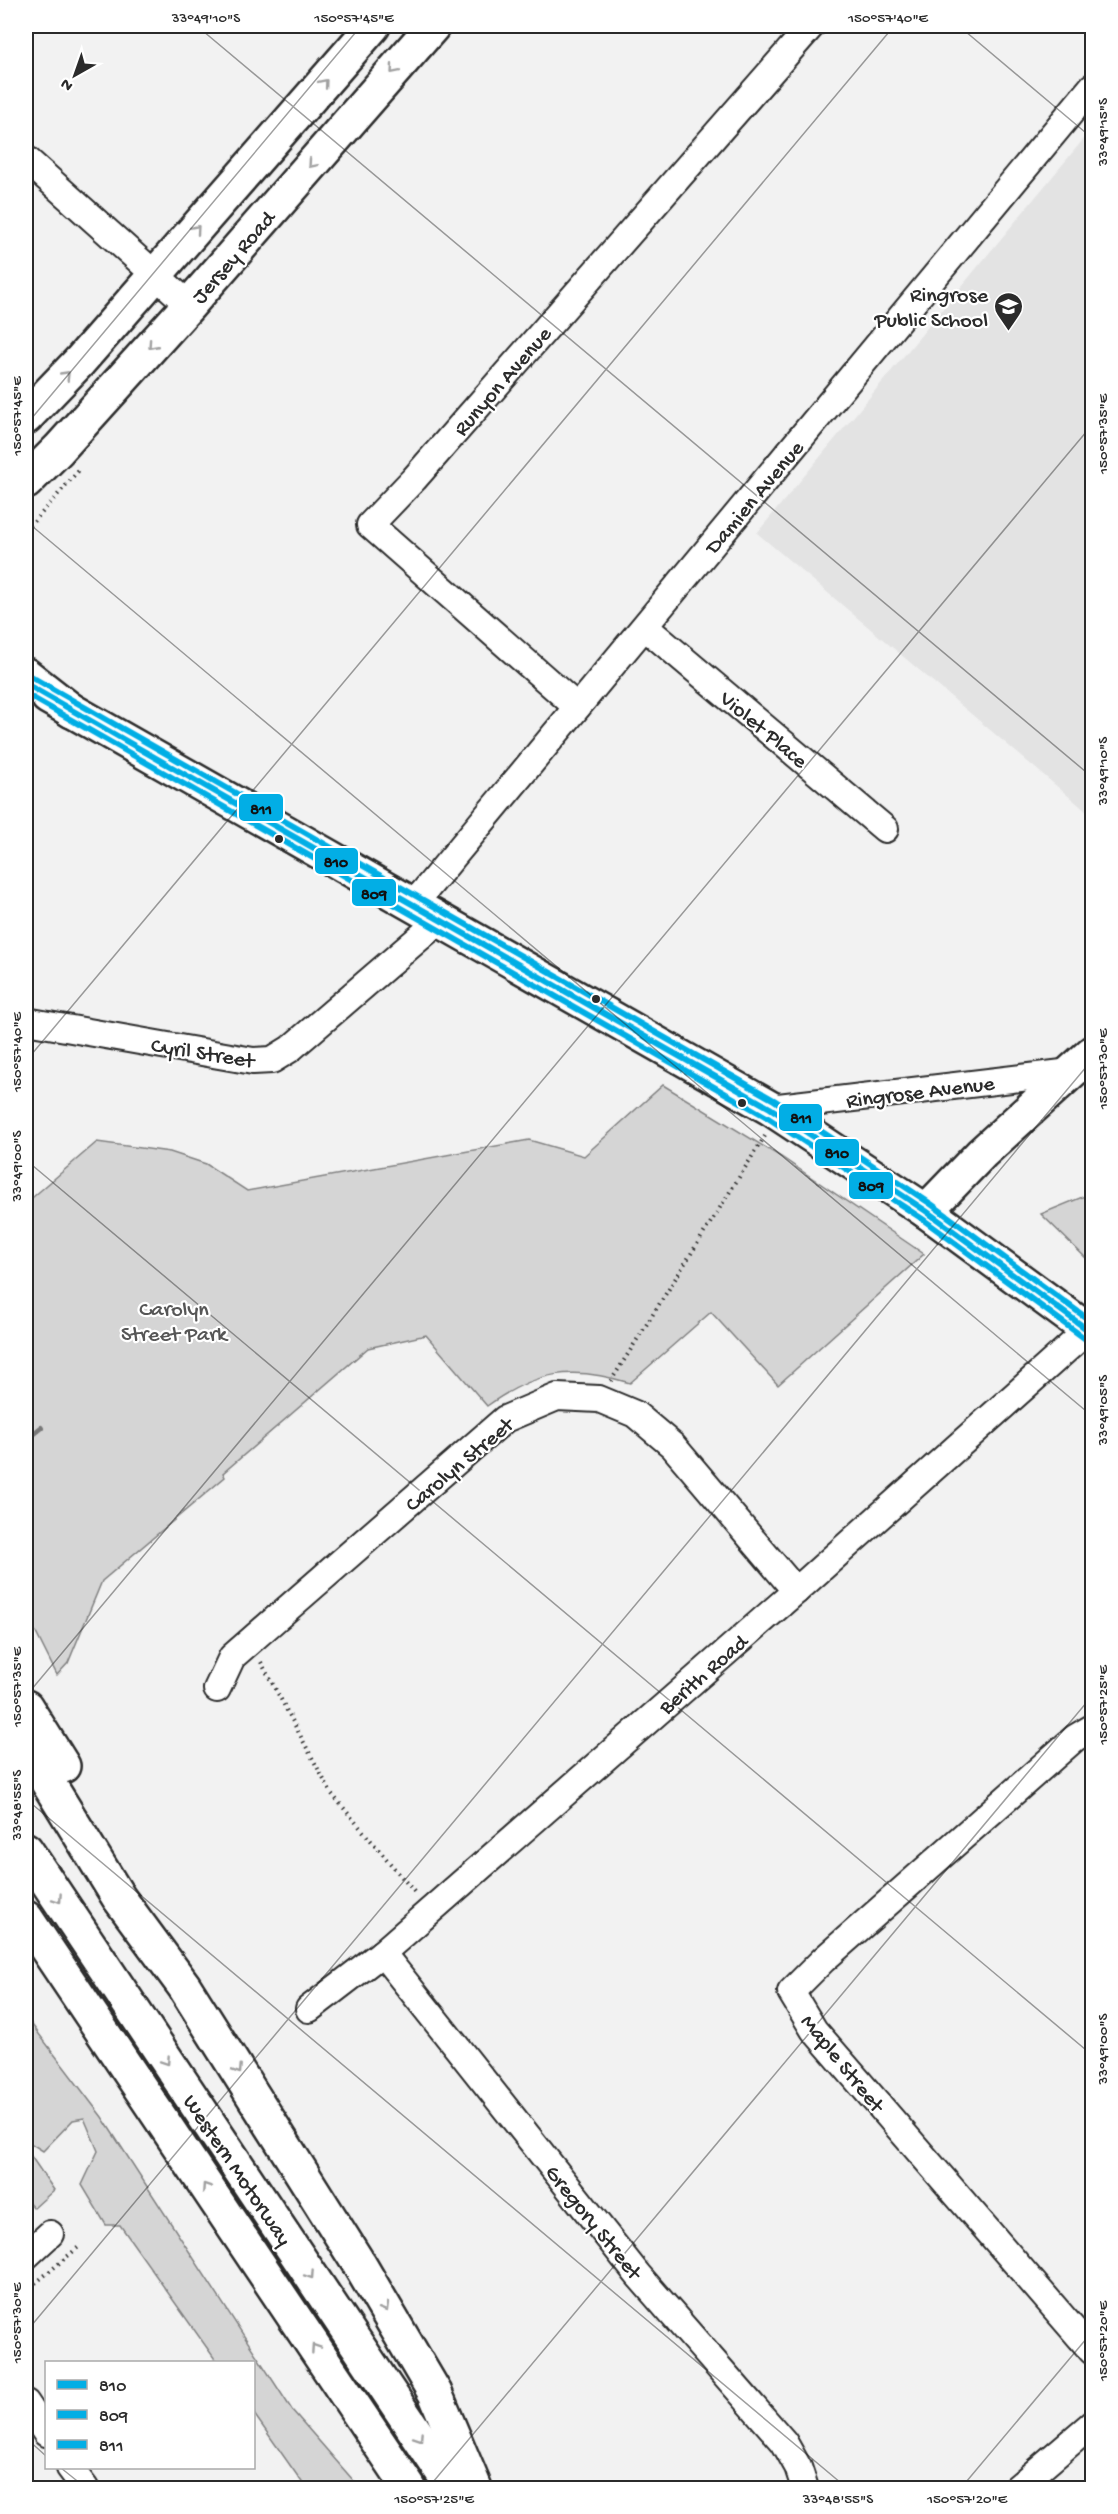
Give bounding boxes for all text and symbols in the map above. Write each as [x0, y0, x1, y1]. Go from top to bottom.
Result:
text: 33°49'10"S [171, 10, 240, 28]
text: 150°57'45"E [313, 10, 394, 28]
text: 150°57'40"E [847, 10, 929, 28]
north arrow [45, 45, 105, 105]
one-way arrow [390, 63, 401, 73]
text: N [57, 73, 78, 94]
one-way arrow [317, 79, 328, 90]
text: 33°49'15"S [1095, 98, 1113, 167]
one-way arrow [308, 157, 319, 168]
street label: Jersey Road [188, 205, 284, 310]
one-way arrow [189, 225, 200, 236]
place label: Ringrose Public School [873, 284, 989, 335]
school or university icon: Ringrose Public School [993, 290, 1025, 332]
street label: Runyon Avenue [449, 322, 559, 443]
one-way arrow [148, 339, 159, 349]
one-way arrow [59, 372, 70, 383]
text: 150°57'45"E [9, 376, 27, 457]
text: 150°57'35"E [1095, 393, 1113, 475]
street label: Damien Avenue [700, 436, 811, 562]
street label: Violet Place [712, 686, 812, 776]
text: 33°49'10"S [1095, 737, 1113, 806]
line badge: 811 [238, 793, 284, 822]
text: 811 [250, 802, 272, 821]
unlabelled marker [273, 833, 285, 845]
line badge: 810 [314, 847, 359, 875]
text: 810 [324, 855, 348, 874]
line badge: 809 [351, 878, 397, 907]
text: 809 [361, 887, 387, 906]
unlabelled marker [590, 993, 602, 1005]
text: 150°57'40"E [9, 1011, 27, 1093]
text: 150°57'30"E [1095, 1028, 1113, 1110]
street label: Cyril Street [149, 1034, 258, 1076]
street label: Ringrose Avenue [845, 1072, 997, 1116]
unlabelled marker [736, 1097, 748, 1109]
line badge: 811 [778, 1103, 823, 1132]
text: 811 [790, 1111, 812, 1130]
text: 33°49'00"S [9, 1130, 27, 1202]
line badge: 810 [814, 1138, 860, 1167]
text: 810 [825, 1146, 849, 1165]
line badge: 809 [848, 1171, 894, 1200]
text: 809 [858, 1179, 884, 1198]
park label: Carolyn Street Park [121, 1298, 229, 1349]
text: 33°49'05"S [1095, 1375, 1113, 1446]
street label: Carolyn Street [401, 1412, 522, 1519]
street label: Berith Road [654, 1629, 756, 1722]
text: 150°57'35"E [9, 1646, 27, 1728]
text: 150°57'25"E [1095, 1665, 1113, 1746]
text: 33°48'55"S [9, 1770, 27, 1841]
one-way arrow [51, 1892, 62, 1903]
street label: Maple Street [794, 2010, 890, 2120]
text: 33°49'00"S [1095, 2013, 1113, 2085]
one-way arrow [159, 2054, 170, 2065]
one-way arrow [231, 2064, 242, 2075]
street label: Western Motorway [175, 2091, 296, 2252]
street label: Gregory Street [538, 2161, 647, 2287]
one-way arrow [202, 2182, 213, 2193]
one-way arrow [303, 2268, 314, 2279]
text: 150°57'30"E [9, 2282, 27, 2364]
text: 150°57'20"E [1095, 2300, 1113, 2382]
one-way arrow [377, 2302, 389, 2312]
one-way arrow [311, 2344, 322, 2355]
legend [45, 2361, 255, 2469]
text: 810 [99, 2377, 126, 2398]
text: 809 [99, 2407, 128, 2428]
one-way arrow [411, 2431, 423, 2441]
text: 811 [99, 2437, 123, 2458]
text: 150°57'25"E [393, 2491, 474, 2509]
text: 33°48'55"S [802, 2491, 873, 2509]
text: 150°57'20"E [926, 2491, 1008, 2509]

